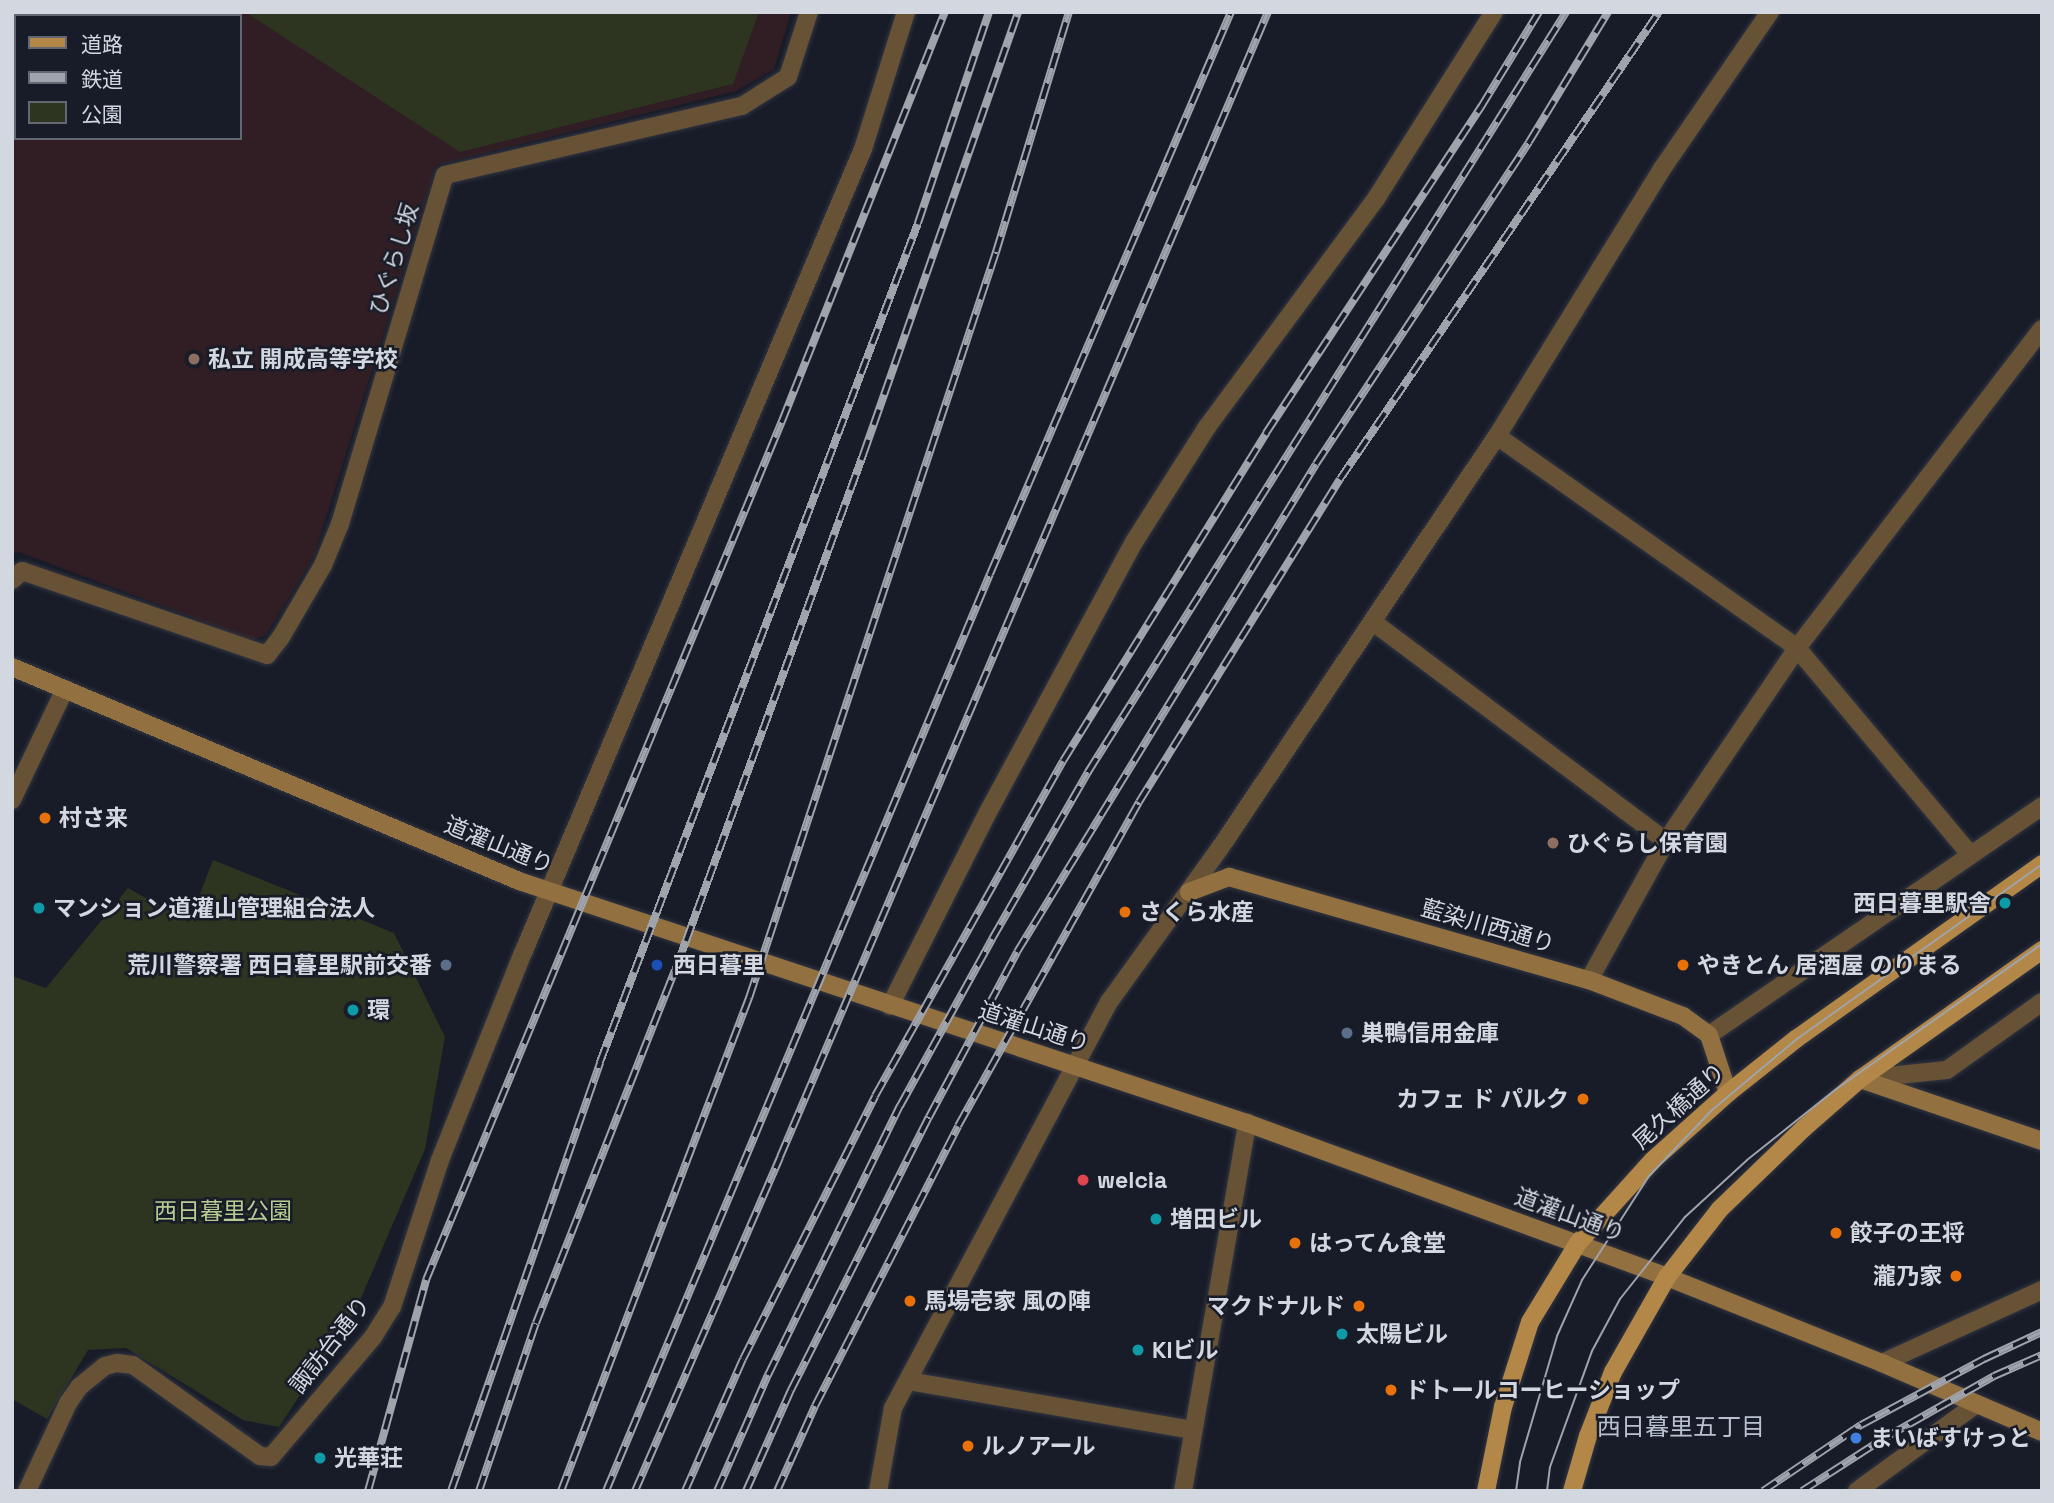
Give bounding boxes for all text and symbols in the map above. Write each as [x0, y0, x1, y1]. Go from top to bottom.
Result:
legend [14, 14, 242, 140]
text: 道路 [81, 31, 123, 58]
text: 鉄道 [81, 66, 123, 93]
text: 公園 [81, 101, 123, 128]
street label: ひぐらし坂 [364, 200, 424, 318]
place label: 私立 開成高等学校 [208, 345, 398, 373]
marker: 私立 開成高等学校 [186, 351, 202, 367]
place label: 村さ来 [59, 804, 128, 832]
marker: 村さ来 [37, 810, 53, 826]
street label: 道灌山通り [441, 811, 557, 879]
place label: ひぐらし保育園 [1567, 829, 1728, 857]
marker: ひぐらし保育園 [1545, 835, 1561, 851]
place label: 西日暮里駅舎 [1853, 889, 1991, 917]
place label: マンション道灌山管理組合法人 [53, 894, 375, 922]
street label: 藍染川西通り [1418, 894, 1558, 958]
marker: 西日暮里駅舎 [1997, 895, 2013, 911]
place label: さくら水産 [1139, 898, 1254, 926]
marker: マンション道灌山管理組合法人 [31, 900, 47, 916]
marker: さくら水産 [1117, 904, 1133, 920]
place label: 荒川警察署 西日暮里駅前交番 [127, 951, 432, 979]
place label: 西日暮里 [673, 951, 765, 979]
place label: やきとん 居酒屋 のりまる [1697, 951, 1962, 979]
marker: 西日暮里 [647, 955, 667, 975]
marker: 荒川警察署 西日暮里駅前交番 [438, 957, 454, 973]
marker: やきとん 居酒屋 のりまる [1675, 957, 1691, 973]
place label: 環 [367, 996, 390, 1024]
street label: 道灌山通り [975, 996, 1093, 1058]
marker: 環 [345, 1002, 361, 1018]
place label: 巣鴨信用金庫 [1361, 1019, 1499, 1047]
marker: 巣鴨信用金庫 [1339, 1025, 1355, 1041]
street label: 尾久橋通り [1627, 1057, 1731, 1155]
place label: カフェ ド パルク [1396, 1085, 1569, 1113]
marker: カフェ ド パルク [1575, 1091, 1591, 1107]
place label: welcia [1097, 1166, 1167, 1194]
marker: welcia [1075, 1172, 1091, 1188]
street label: 道灌山通り [1511, 1182, 1629, 1248]
park label: 西日暮里公園 [154, 1197, 292, 1225]
place label: 増田ビル [1170, 1205, 1262, 1233]
marker: 増田ビル [1148, 1211, 1164, 1227]
place label: 餃子の王将 [1850, 1219, 1965, 1247]
marker: 餃子の王将 [1828, 1225, 1844, 1241]
place label: はってん食堂 [1309, 1229, 1447, 1257]
marker: はってん食堂 [1287, 1235, 1303, 1251]
place label: 瀧乃家 [1873, 1262, 1942, 1290]
marker: 瀧乃家 [1948, 1268, 1964, 1284]
place label: 馬場壱家 風の陣 [924, 1287, 1091, 1315]
street label: 諏訪台通り [284, 1291, 376, 1399]
place label: マクドナルド [1207, 1292, 1345, 1320]
marker: 馬場壱家 風の陣 [902, 1293, 918, 1309]
marker: マクドナルド [1351, 1298, 1367, 1314]
place label: 太陽ビル [1356, 1320, 1448, 1348]
marker: 太陽ビル [1334, 1326, 1350, 1342]
place label: KIビル [1152, 1336, 1218, 1364]
marker: KIビル [1130, 1342, 1146, 1358]
place label: ドトールコーヒーショップ [1405, 1376, 1681, 1404]
marker: ドトールコーヒーショップ [1383, 1382, 1399, 1398]
district label: 西日暮里五丁目 [1597, 1413, 1765, 1441]
place label: まいばすけっと [1870, 1424, 2031, 1452]
marker: まいばすけっと [1848, 1430, 1864, 1446]
place label: ルノアール [982, 1432, 1096, 1460]
marker: ルノアール [960, 1438, 976, 1454]
place label: 光華荘 [334, 1444, 403, 1472]
marker: 光華荘 [312, 1450, 328, 1466]

